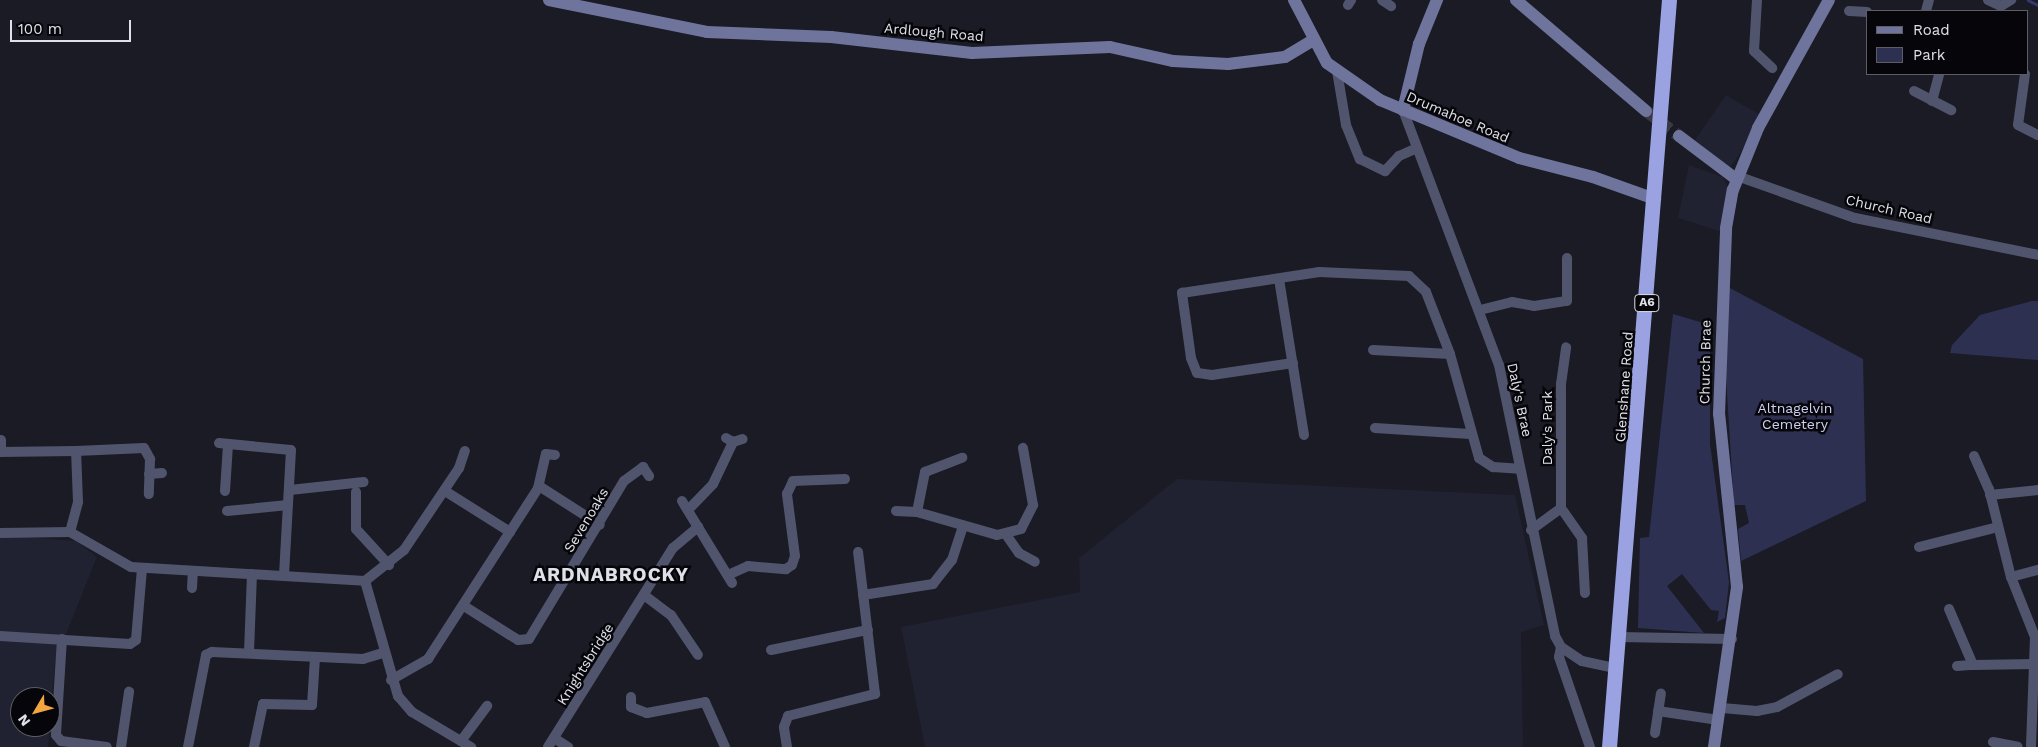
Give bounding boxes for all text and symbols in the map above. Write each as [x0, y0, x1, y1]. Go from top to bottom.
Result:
scale bar [12, 10, 134, 42]
legend [1866, 10, 2028, 75]
street label: Ardlough Road [884, 19, 984, 45]
text: 100 m [18, 20, 62, 38]
text: Road [1913, 21, 1950, 39]
text: Park [1913, 46, 1945, 64]
street label: Drumahoe Road [1404, 88, 1512, 146]
street label: Church Road [1844, 191, 1934, 227]
road number: A6 [1633, 294, 1661, 312]
street label: Church Brae [1696, 320, 1714, 404]
street label: Glenshane Road [1612, 331, 1636, 443]
street label: Daly's Brae [1504, 362, 1536, 438]
street label: Daly's Park [1539, 391, 1555, 465]
park label: Altnagelvin Cemetery [1758, 400, 1832, 432]
street label: Sevenoaks [560, 485, 612, 555]
district label: ARDNABROCKY [532, 564, 690, 586]
street label: Knightsbridge [553, 620, 617, 708]
north arrow [10, 687, 60, 737]
text: N [14, 711, 33, 729]

